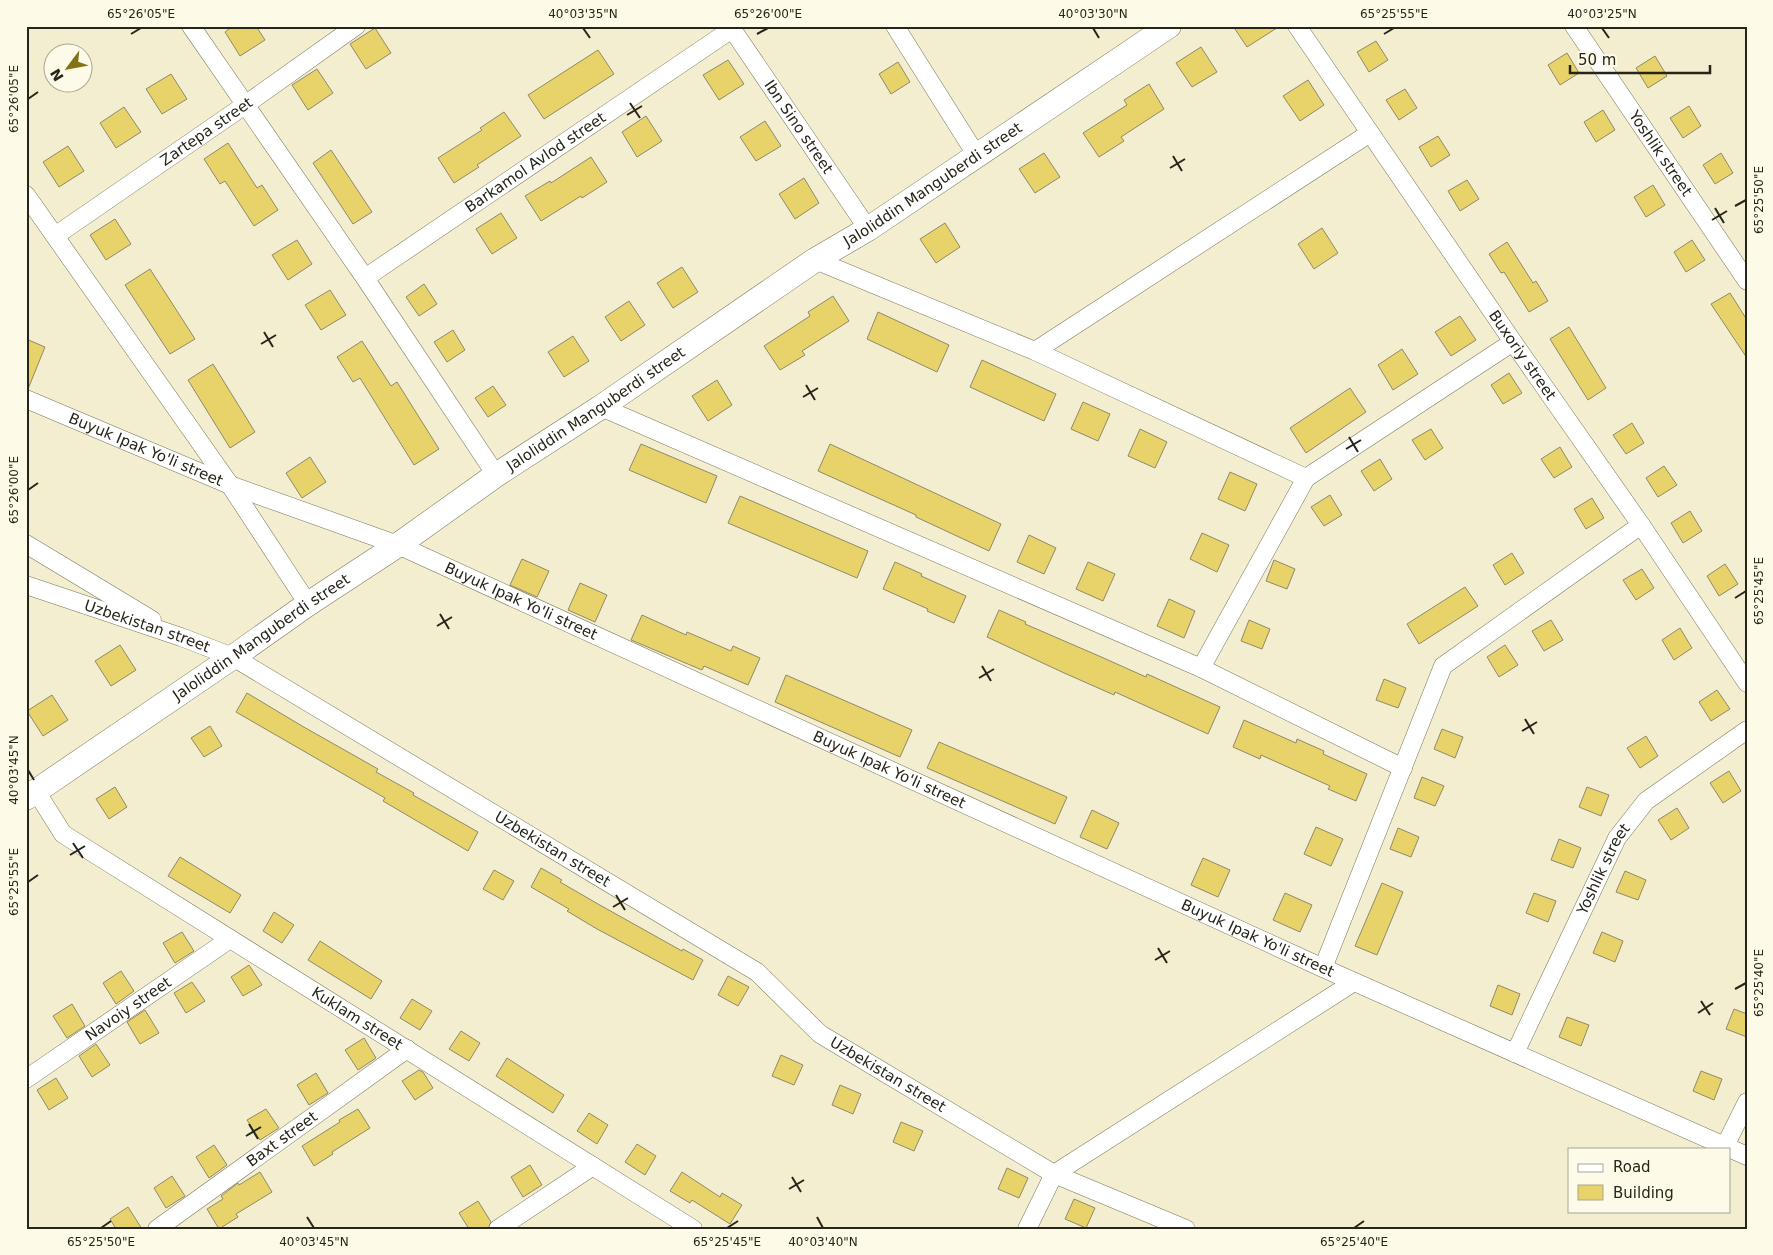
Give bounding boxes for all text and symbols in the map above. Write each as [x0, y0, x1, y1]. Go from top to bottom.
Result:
text: 65°26'05"E [107, 7, 175, 21]
text: 40°03'35"N [548, 7, 618, 21]
text: 65°26'00"E [734, 7, 802, 21]
text: 40°03'30"N [1058, 7, 1128, 21]
text: 65°25'55"E [1360, 7, 1428, 21]
text: 40°03'25"N [1567, 7, 1637, 21]
north arrow [42, 42, 92, 92]
scale bar [1570, 42, 1710, 74]
text: 50 m [1578, 51, 1616, 69]
text: 65°26'05"E [7, 65, 21, 133]
text: N [47, 66, 67, 84]
street label: Ibn Sino street [760, 77, 837, 177]
street label: Zartepa street [157, 93, 256, 170]
street label: Yoshlik street [1625, 106, 1696, 200]
street label: Barkamol Avlod street [462, 108, 609, 216]
street label: Jaloliddin Manguberdi street [839, 119, 1026, 251]
text: 65°25'50"E [1752, 166, 1766, 234]
street label: Buxoriy street [1485, 307, 1560, 404]
street label: Jaloliddin Manguberdi street [502, 343, 689, 475]
street label: Buyuk Ipak Yo'li street [66, 409, 226, 490]
text: 65°26'00"E [7, 456, 21, 524]
text: 65°25'45"E [1752, 557, 1766, 625]
street label: Buyuk Ipak Yo'li street [442, 559, 600, 644]
street label: Jaloliddin Manguberdi street [169, 570, 353, 705]
street label: Uzbekistan street [82, 596, 213, 656]
street label: Buyuk Ipak Yo'li street [810, 727, 969, 812]
text: 40°03'45"N [7, 735, 21, 805]
street label: Uzbekistan street [491, 807, 614, 891]
street label: Yoshlik street [1573, 820, 1634, 918]
text: 65°25'55"E [7, 848, 21, 916]
street label: Buyuk Ipak Yo'li street [1178, 895, 1337, 981]
text: 65°25'40"E [1752, 949, 1766, 1017]
street label: Navoiy street [82, 973, 175, 1045]
street label: Kuklam street [308, 983, 406, 1054]
street label: Uzbekistan street [827, 1033, 949, 1116]
street label: Baxt street [243, 1107, 321, 1171]
legend [1568, 1148, 1730, 1212]
text: Road [1613, 1158, 1651, 1176]
text: Building [1613, 1184, 1674, 1202]
text: 65°25'50"E [67, 1235, 135, 1249]
text: 40°03'45"N [279, 1235, 349, 1249]
text: 65°25'45"E [693, 1235, 761, 1249]
text: 40°03'40"N [788, 1235, 858, 1249]
text: 65°25'40"E [1320, 1235, 1388, 1249]

